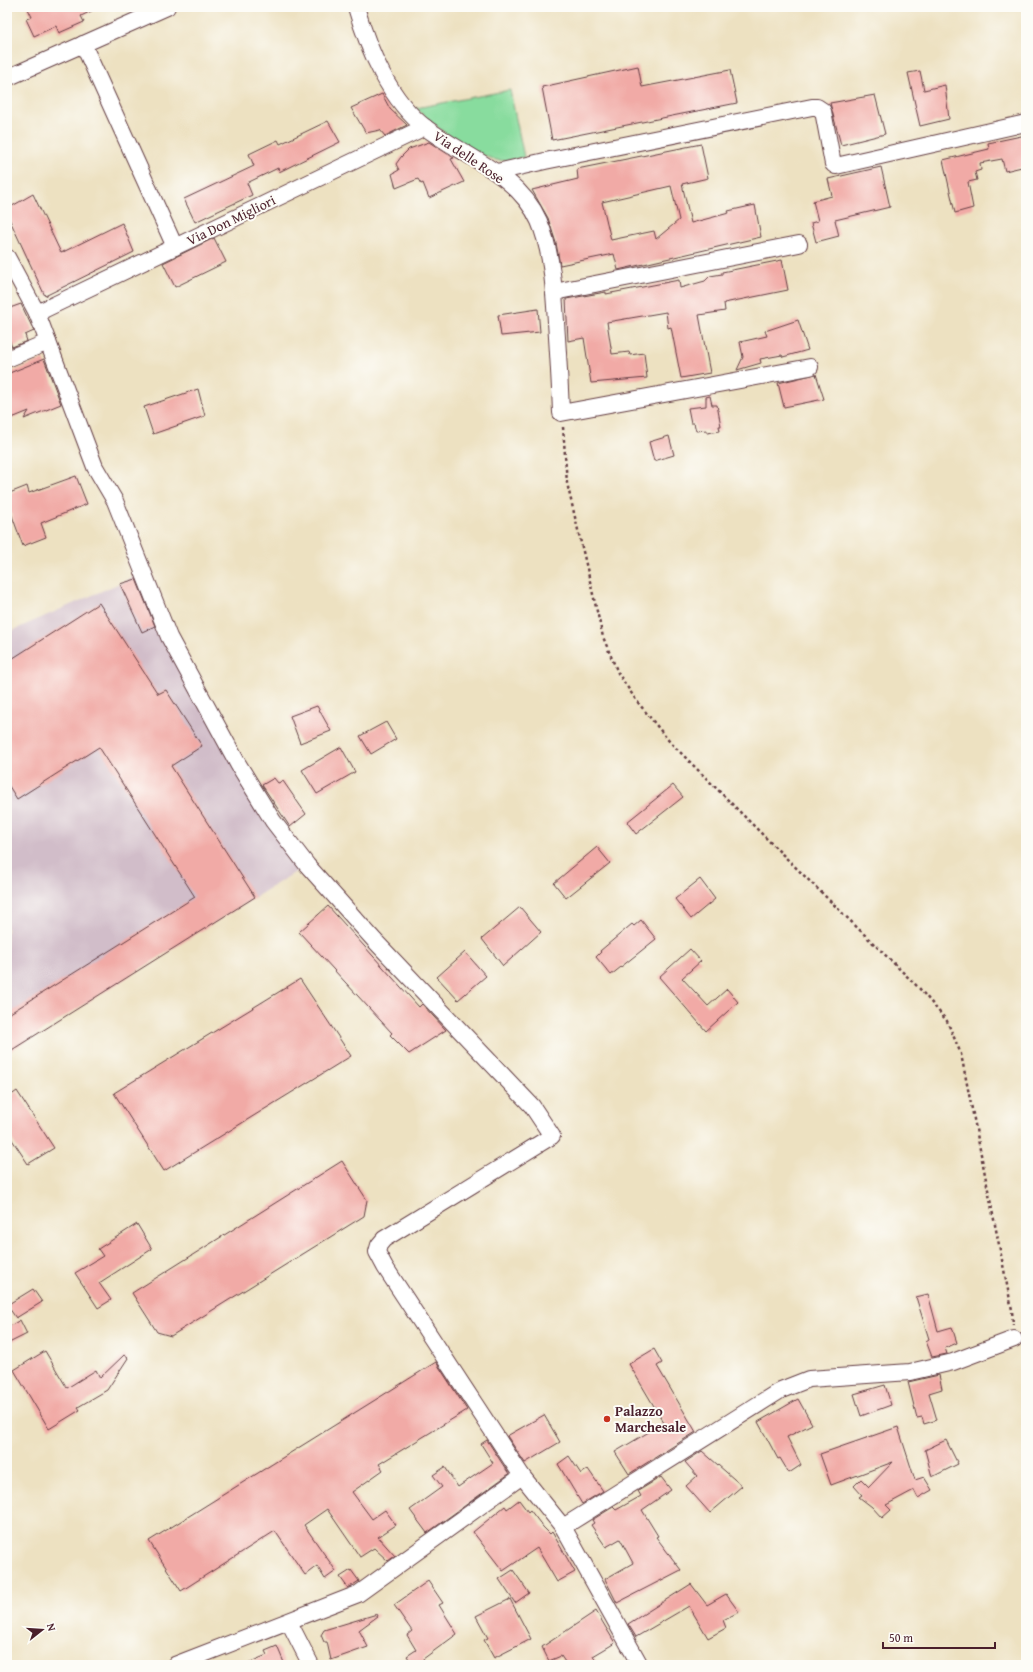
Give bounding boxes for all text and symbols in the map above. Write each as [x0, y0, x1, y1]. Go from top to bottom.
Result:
street label: Via delle Rose [430, 126, 509, 188]
street label: Via Don Migliori [183, 190, 279, 250]
place label: Palazzo Marchesale [615, 1401, 686, 1437]
marker: Palazzo Marchesale [602, 1414, 612, 1424]
north arrow [22, 1610, 62, 1650]
text: N [43, 1621, 60, 1634]
scale bar [883, 1624, 995, 1650]
text: 50 m [889, 1629, 913, 1646]

